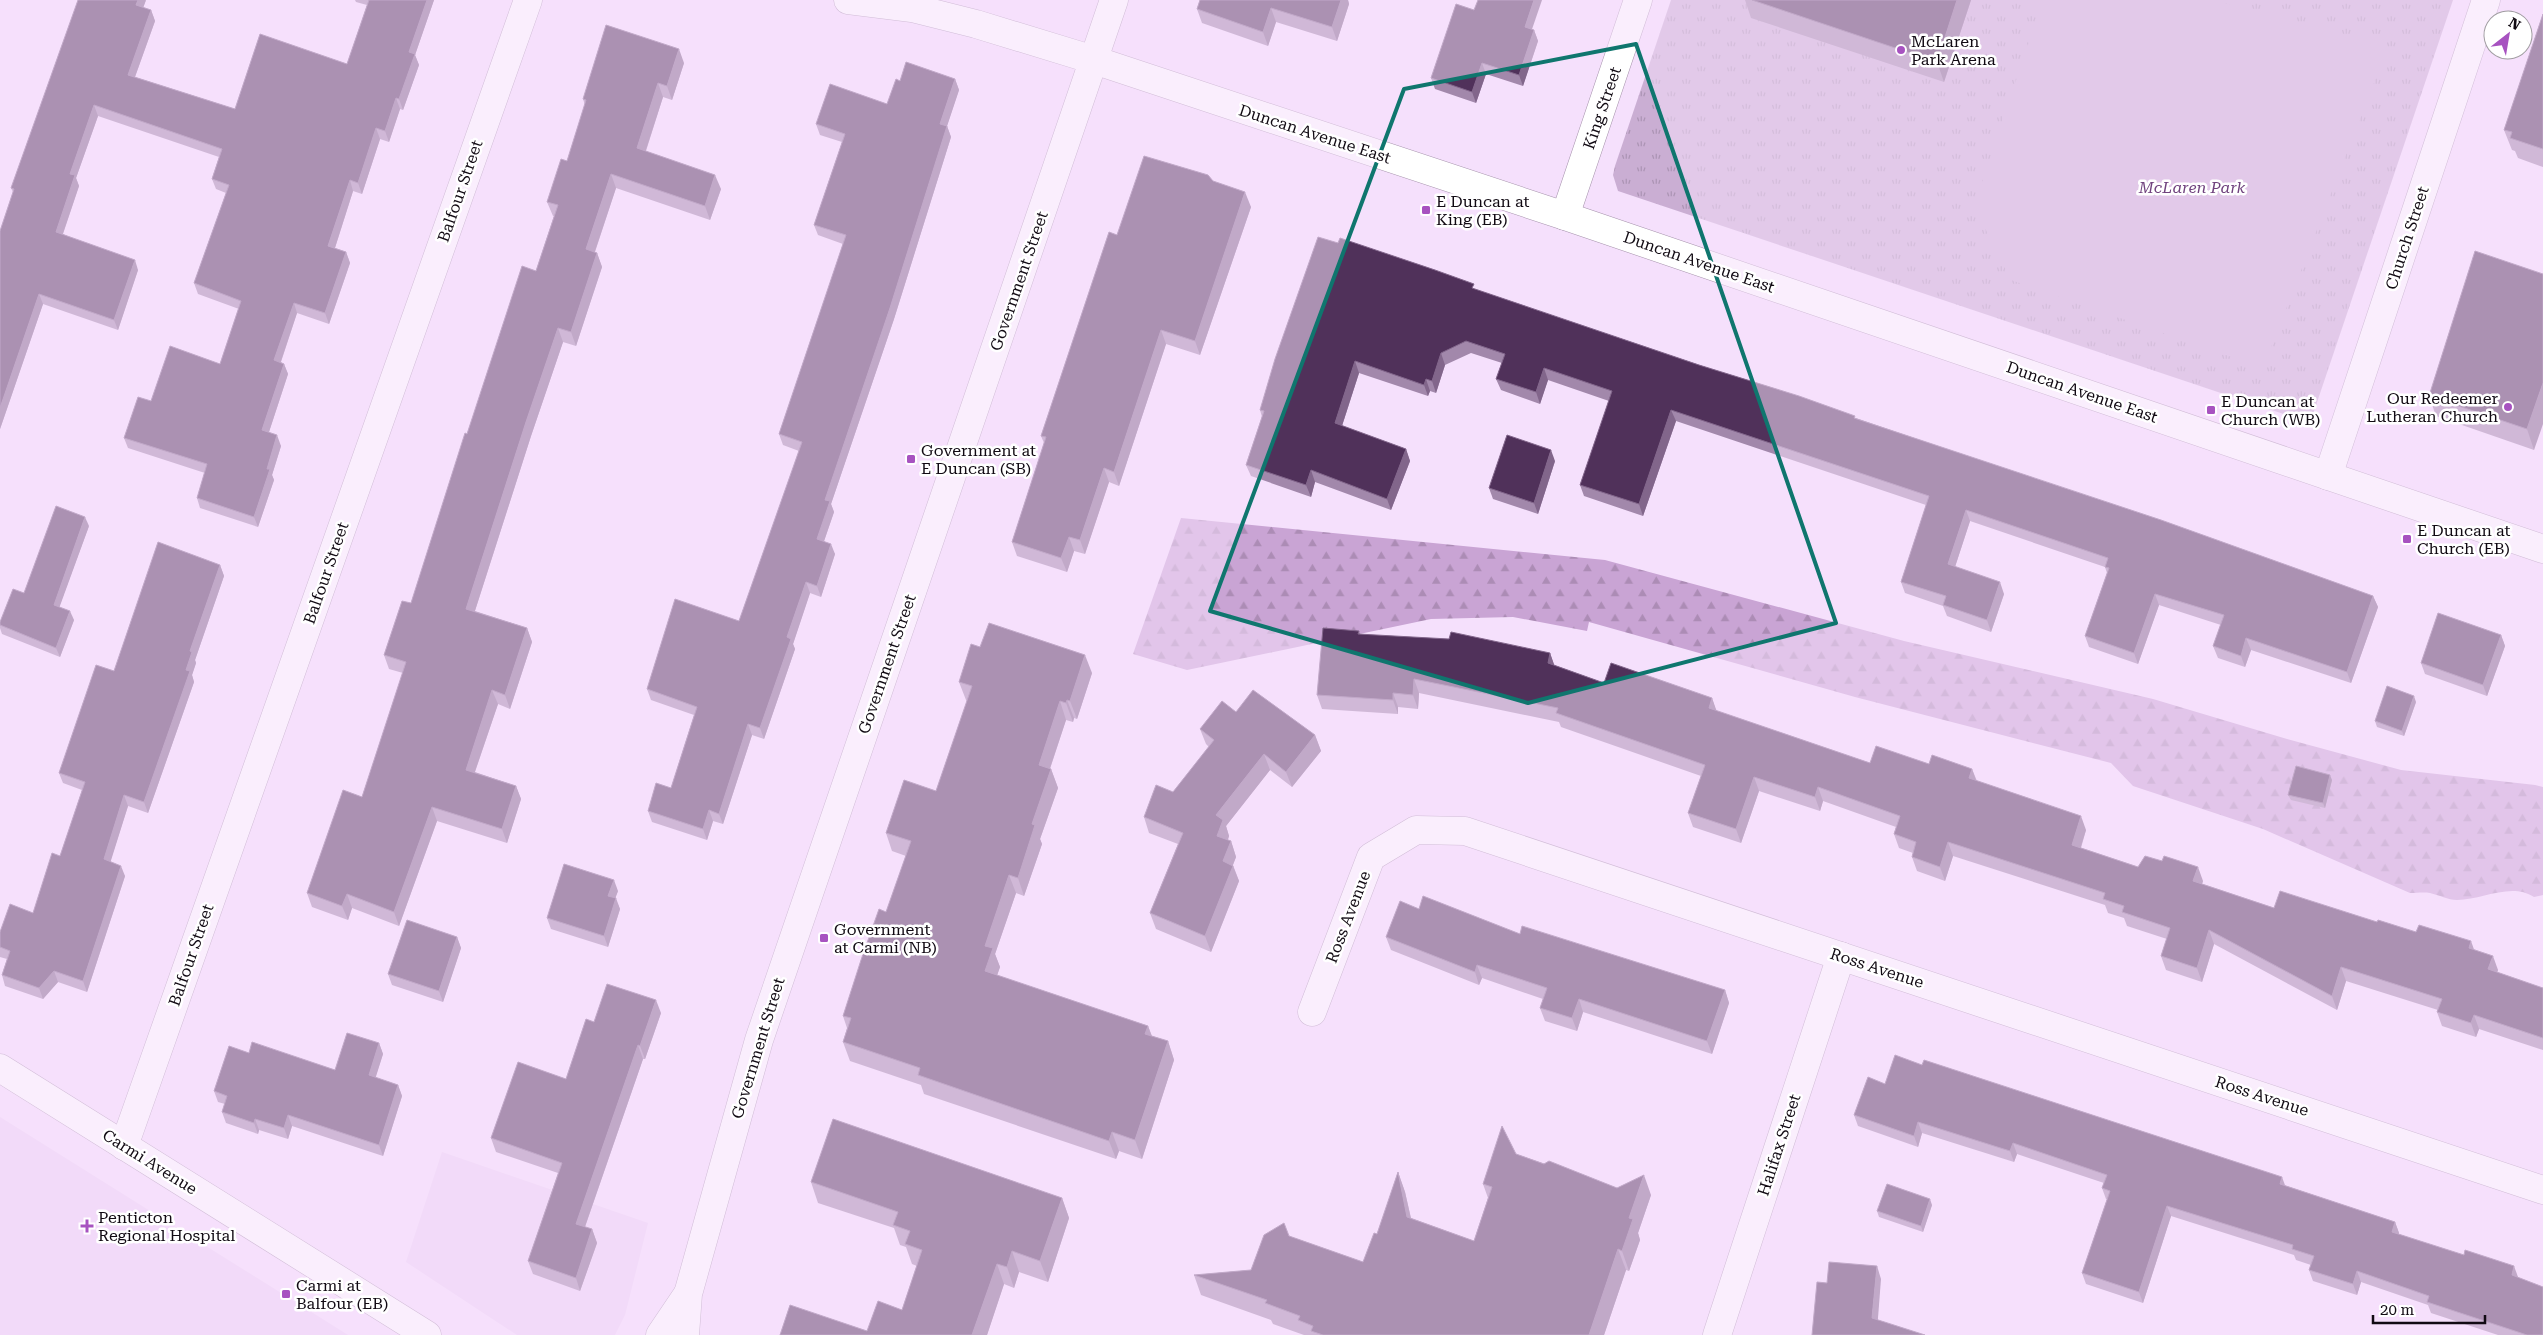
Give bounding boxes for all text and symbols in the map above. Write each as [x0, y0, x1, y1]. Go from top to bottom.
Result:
north arrow [2483, 10, 2533, 60]
text: N [2506, 14, 2524, 34]
place label: McLaren Park Arena [1911, 32, 1996, 69]
marker: McLaren Park Arena [1895, 44, 1907, 56]
street label: King Street [1579, 64, 1625, 152]
street label: Duncan Avenue East [1237, 100, 1393, 168]
street label: Balfour Street [434, 137, 486, 245]
park label: McLaren Park [2138, 178, 2246, 197]
street label: Church Street [2381, 184, 2433, 292]
place label: E Duncan at King (EB) [1436, 192, 1529, 229]
marker: E Duncan at King (EB) [1420, 204, 1432, 216]
street label: Government Street [986, 209, 1052, 353]
street label: Duncan Avenue East [1621, 227, 1777, 297]
street label: Duncan Avenue East [2004, 357, 2160, 427]
place label: Our Redeemer Lutheran Church [2366, 389, 2498, 426]
place label: E Duncan at Church (WB) [2221, 392, 2320, 429]
marker: Our Redeemer Lutheran Church [2502, 401, 2514, 413]
marker: E Duncan at Church (WB) [2205, 404, 2217, 416]
place label: Government at E Duncan (SB) [921, 441, 1036, 478]
marker: Government at E Duncan (SB) [905, 453, 917, 465]
street label: Balfour Street [300, 519, 352, 627]
place label: E Duncan at Church (EB) [2417, 521, 2510, 558]
marker: E Duncan at Church (EB) [2401, 533, 2413, 545]
street label: Government Street [854, 592, 920, 736]
street label: Ross Avenue [1322, 868, 1374, 966]
street label: Balfour Street [165, 901, 217, 1009]
place label: Government at Carmi (NB) [834, 920, 937, 957]
marker: Government at Carmi (NB) [818, 932, 830, 944]
street label: Ross Avenue [1828, 944, 1926, 992]
street label: Government Street [727, 975, 789, 1121]
street label: Ross Avenue [2213, 1072, 2311, 1120]
street label: Halifax Street [1754, 1092, 1804, 1198]
street label: Carmi Avenue [99, 1125, 201, 1199]
place label: Penticton Regional Hospital [98, 1208, 235, 1245]
marker: Penticton Regional Hospital [80, 1219, 94, 1233]
place label: Carmi at Balfour (EB) [296, 1276, 388, 1313]
marker: Carmi at Balfour (EB) [280, 1288, 292, 1300]
scale bar [2373, 1292, 2486, 1324]
text: 20 m [2380, 1301, 2415, 1319]

